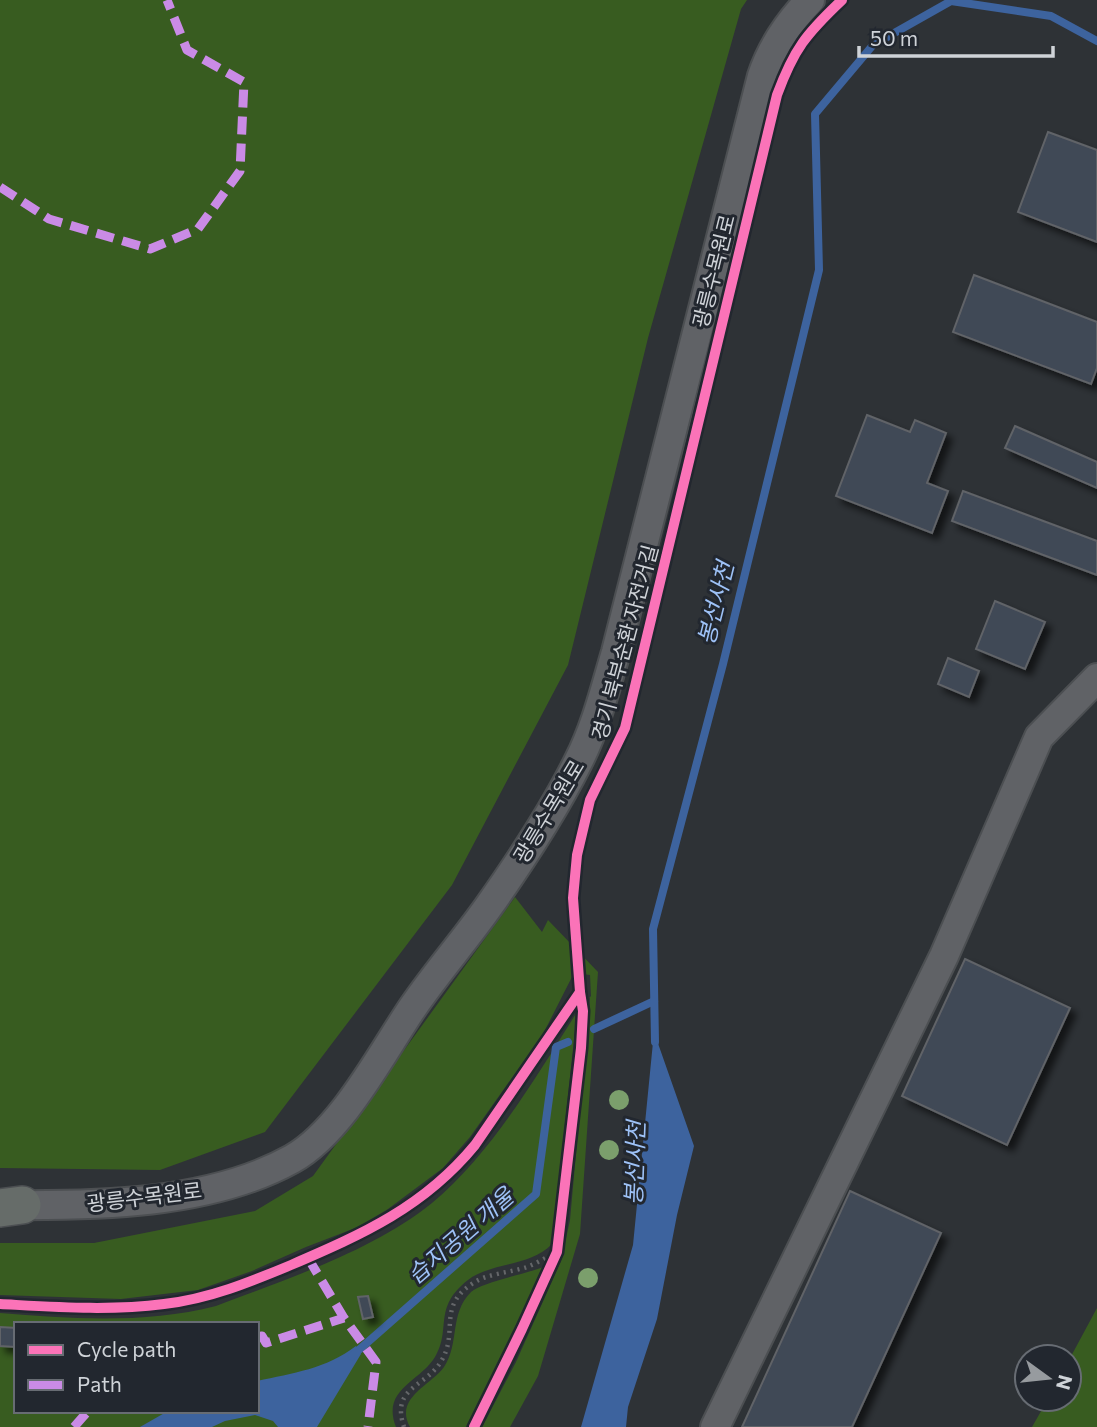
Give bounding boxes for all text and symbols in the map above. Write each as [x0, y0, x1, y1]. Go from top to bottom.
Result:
scale bar [859, 14, 1053, 58]
text: 50 m [870, 25, 918, 50]
street label: 광릉수목원로 [687, 212, 739, 330]
street label: 경기 북부순환 자전거길 [586, 542, 662, 742]
water label: 봉선사천 [691, 556, 740, 647]
street label: 광릉수목원로 [507, 755, 589, 867]
water label: 봉선사천 [619, 1117, 650, 1206]
street label: 광릉수목원로 [85, 1177, 203, 1215]
water label: 습지공원 개울 [401, 1180, 520, 1289]
legend [14, 1322, 259, 1413]
text: Cycle path [77, 1336, 176, 1361]
north arrow [1013, 1343, 1083, 1413]
text: Path [77, 1371, 122, 1396]
text: N [1052, 1373, 1078, 1392]

